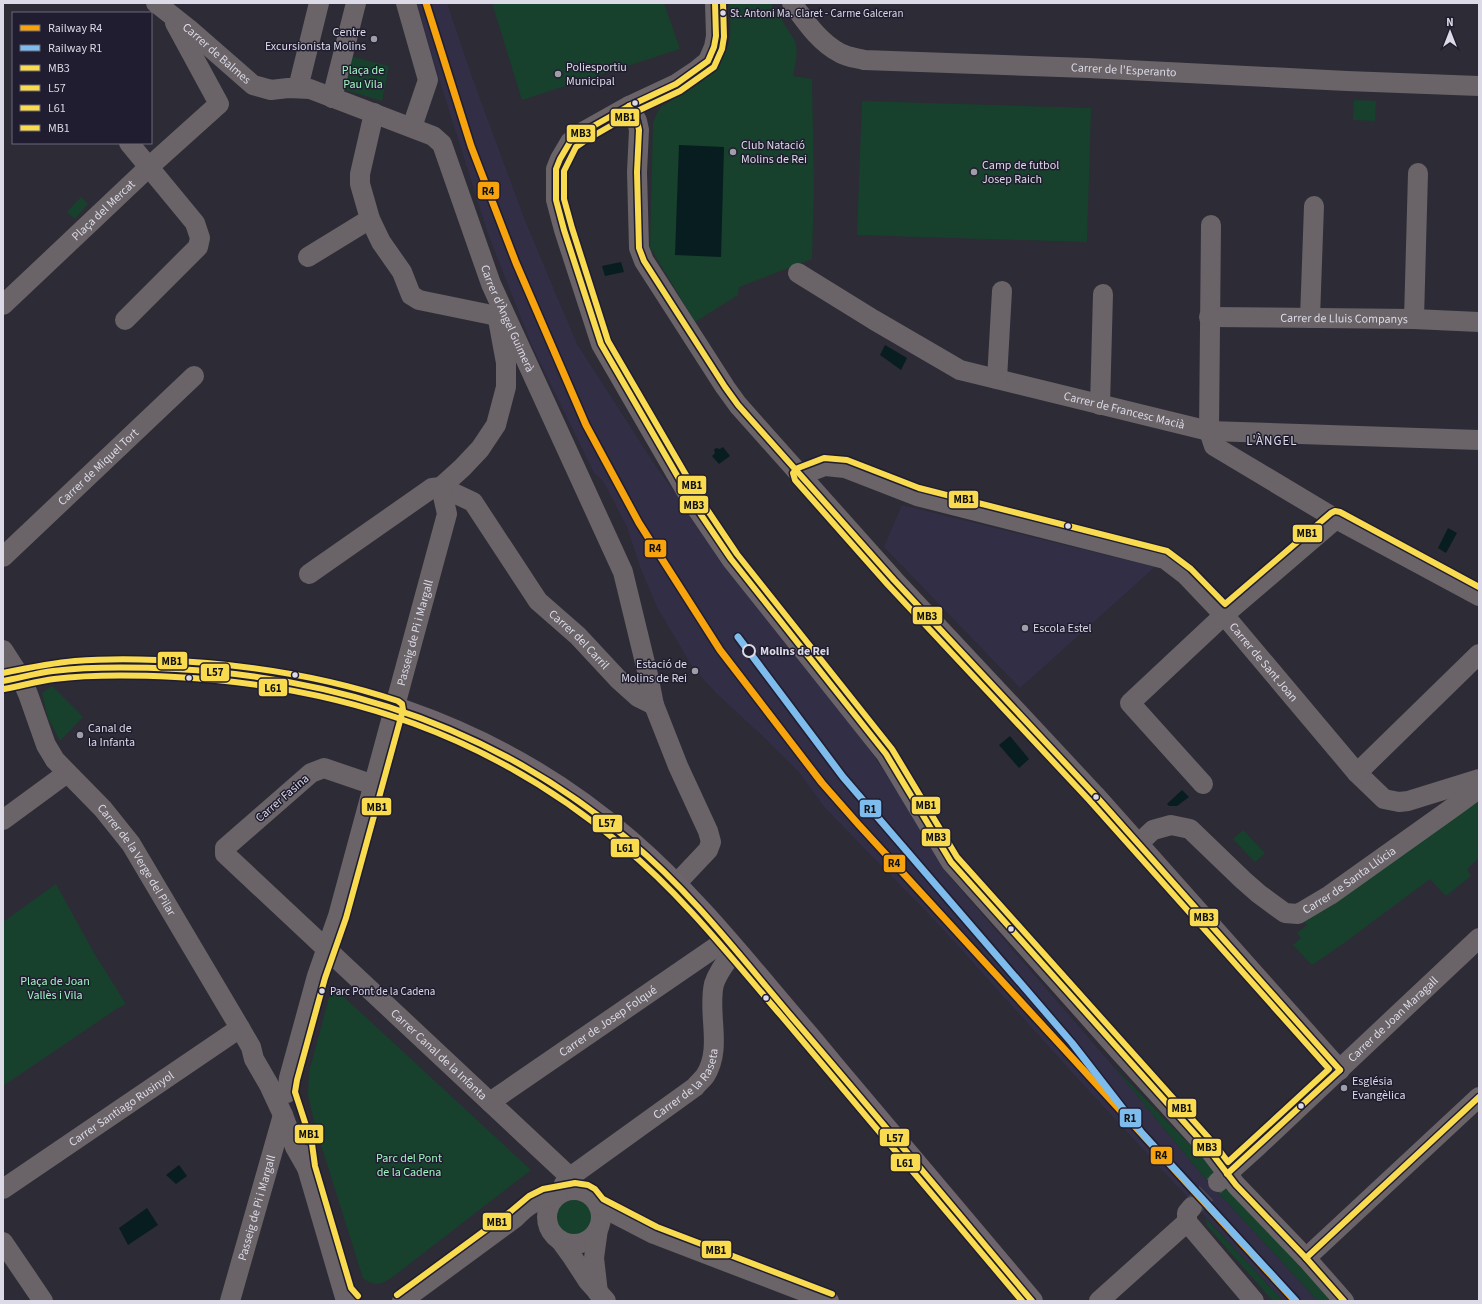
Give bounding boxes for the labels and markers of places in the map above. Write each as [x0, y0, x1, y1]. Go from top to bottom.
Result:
place label: St. Antoni Ma. Claret - Carme Galceran [730, 6, 903, 21]
marker: St. Antoni Ma. Claret - Carme Galceran [718, 8, 728, 18]
place label: Centre Excursionista Molins [265, 24, 366, 55]
marker: Centre Excursionista Molins [369, 34, 379, 44]
place label: Poliesportiu Municipal [566, 59, 627, 90]
marker: Poliesportiu Municipal [553, 69, 563, 79]
unlabelled marker [630, 98, 640, 108]
place label: Club Natació Molins de Rei [741, 137, 807, 168]
marker: Club Natació Molins de Rei [728, 147, 738, 157]
place label: Camp de futbol Josep Raich [982, 157, 1059, 188]
marker: Camp de futbol Josep Raich [969, 167, 979, 177]
unlabelled marker [1063, 521, 1073, 531]
place label: Escola Estel [1033, 620, 1092, 637]
marker: Escola Estel [1020, 623, 1030, 633]
place label: Molins de Rei [760, 643, 829, 660]
marker: Molins de Rei [742, 644, 756, 658]
place label: Estació de Molins de Rei [621, 656, 687, 687]
marker: Estació de Molins de Rei [690, 666, 700, 676]
unlabelled marker [290, 670, 300, 680]
unlabelled marker [184, 673, 194, 683]
place label: Canal de la Infanta [88, 720, 135, 751]
marker: Canal de la Infanta [75, 730, 85, 740]
unlabelled marker [1091, 792, 1101, 802]
unlabelled marker [1006, 924, 1016, 934]
place label: Parc Pont de la Cadena [330, 984, 435, 999]
marker: Parc Pont de la Cadena [317, 986, 327, 996]
unlabelled marker [761, 993, 771, 1003]
place label: Església Evangèlica [1352, 1073, 1405, 1104]
marker: Església Evangèlica [1339, 1083, 1349, 1093]
unlabelled marker [1296, 1101, 1306, 1111]

